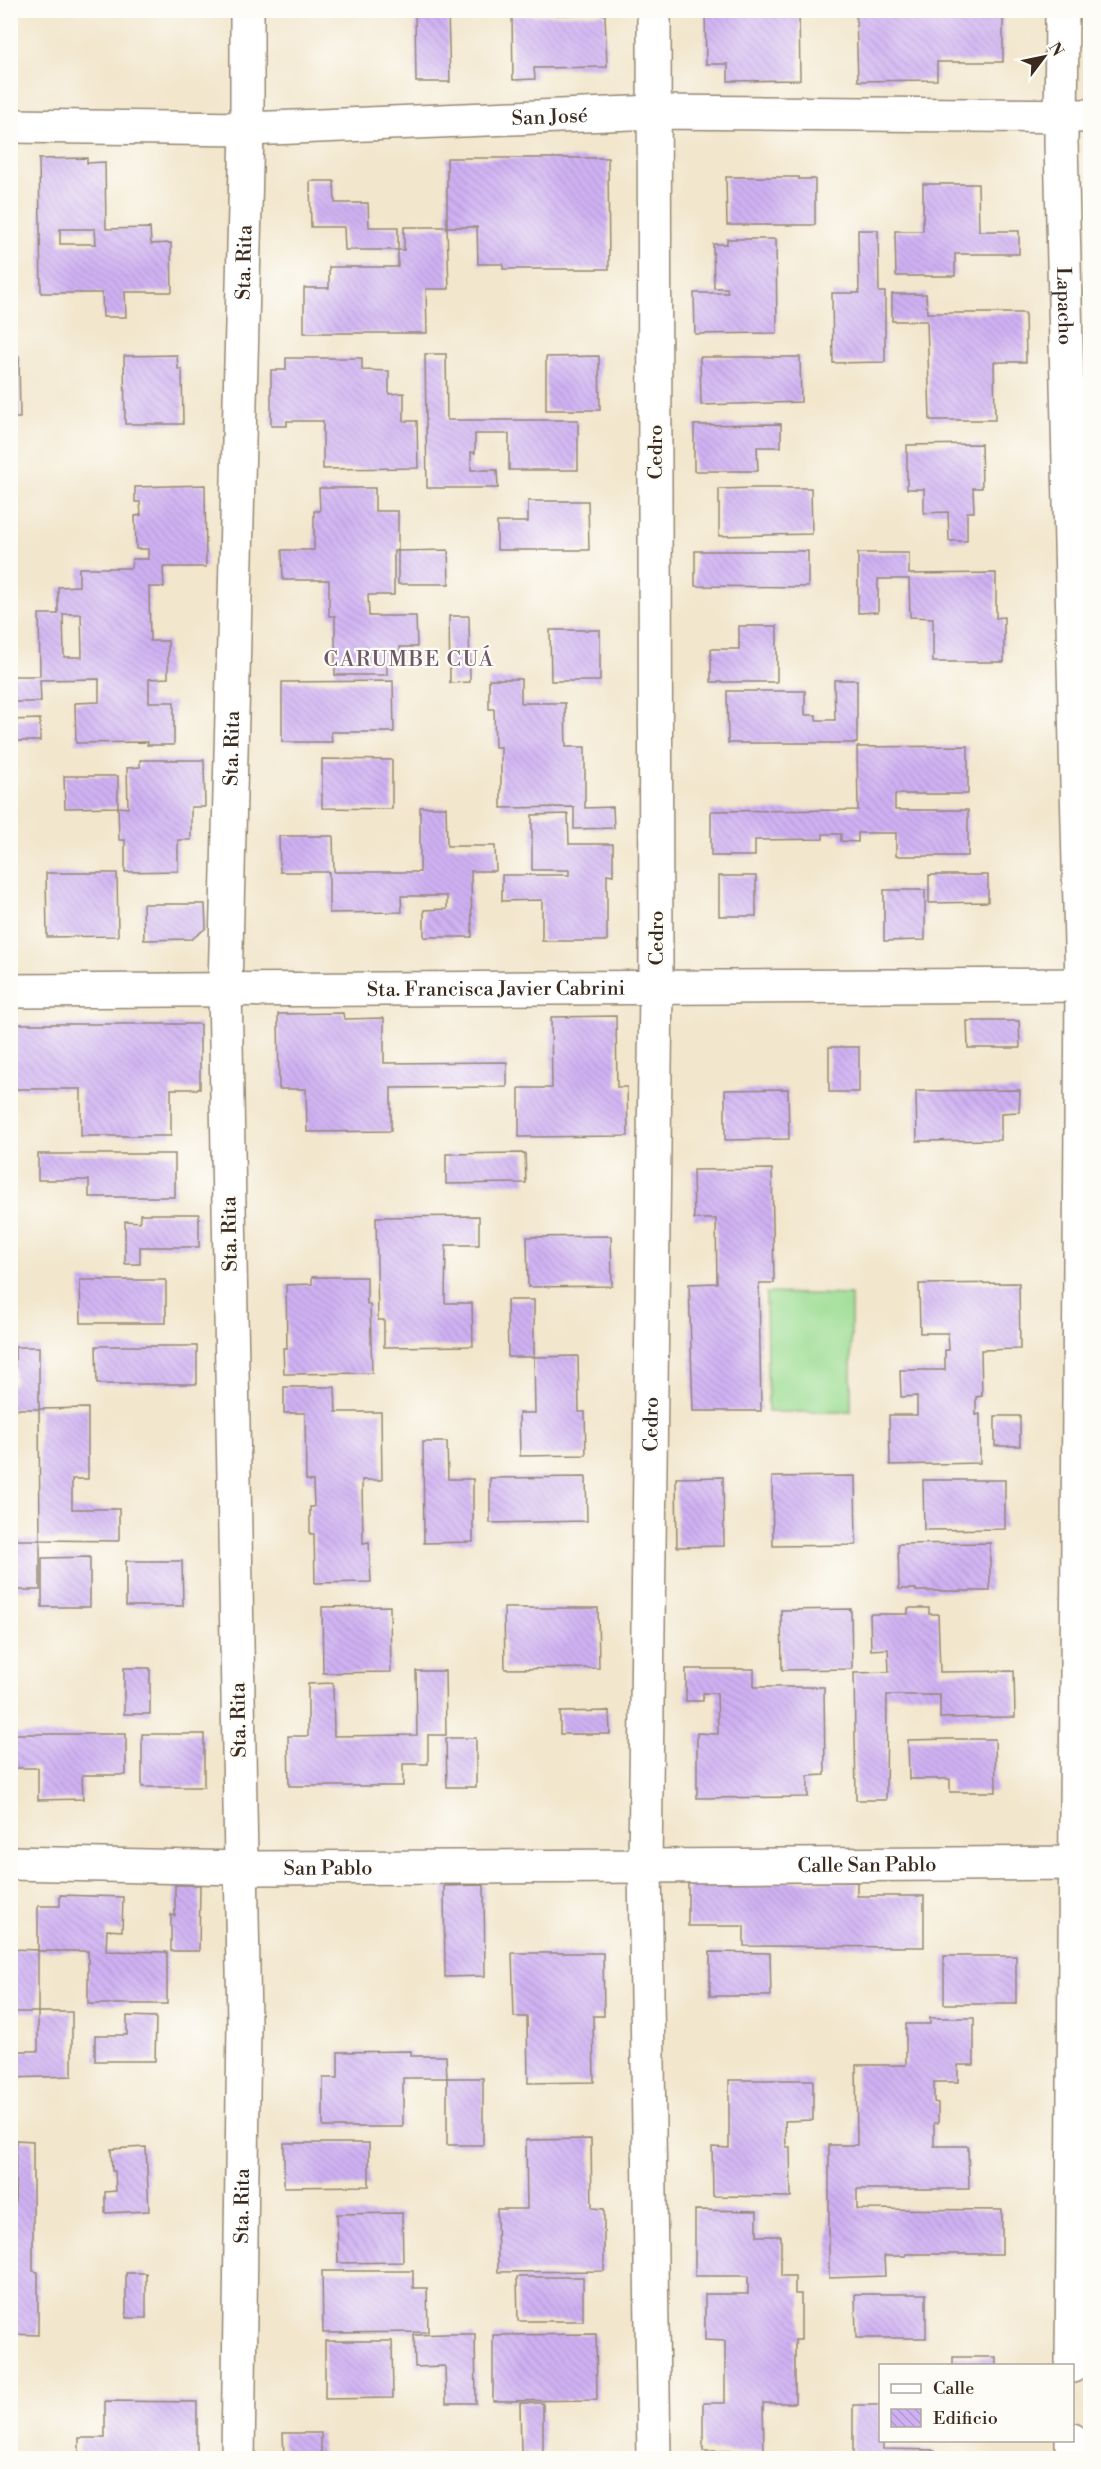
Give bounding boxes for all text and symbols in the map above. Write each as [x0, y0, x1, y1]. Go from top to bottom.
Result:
north arrow [1014, 27, 1074, 87]
text: N [1044, 39, 1068, 61]
street label: San José [511, 104, 588, 132]
street label: Sta. Rita [232, 224, 259, 301]
street label: Lapacho [1050, 267, 1077, 345]
street label: Cedro [644, 425, 669, 479]
district label: CARUMBE CUÁ [323, 645, 495, 673]
street label: Sta. Rita [219, 709, 246, 786]
street label: Cedro [645, 911, 670, 965]
street label: Sta. Francisca Javier Cabrini [367, 977, 626, 1003]
street label: Sta. Rita [217, 1195, 244, 1272]
street label: Cedro [639, 1397, 665, 1452]
street label: Sta. Rita [226, 1681, 253, 1758]
street label: Calle San Pablo [797, 1853, 936, 1879]
street label: San Pablo [283, 1856, 373, 1882]
street label: Sta. Rita [230, 2167, 256, 2244]
legend [879, 2364, 1074, 2442]
text: Calle [933, 2377, 974, 2400]
text: Edificio [933, 2407, 998, 2430]

